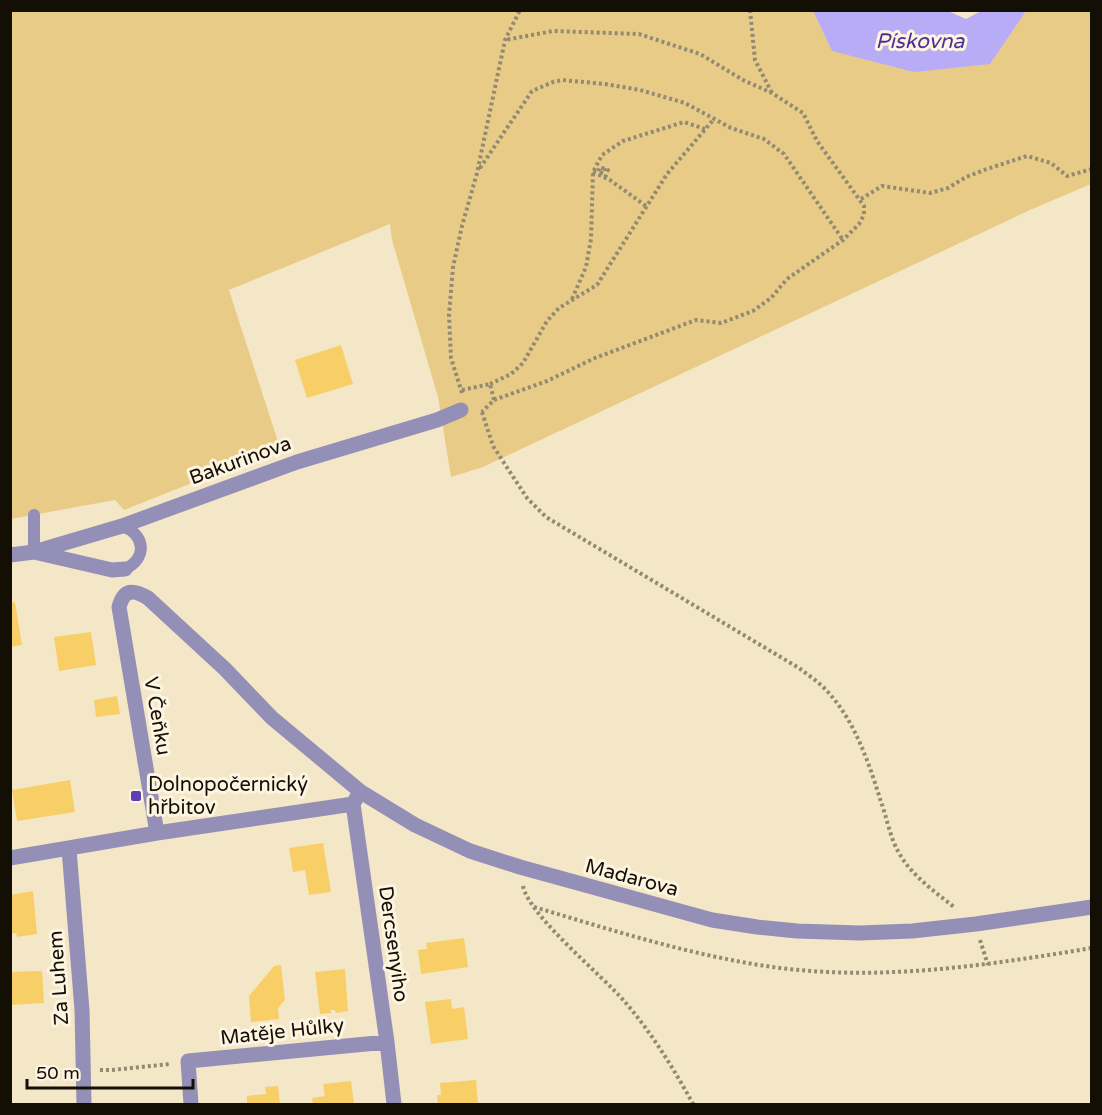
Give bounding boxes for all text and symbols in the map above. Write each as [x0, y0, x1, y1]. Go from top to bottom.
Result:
water label: Pískovna [876, 29, 966, 54]
street label: Bakurinova [186, 431, 295, 490]
street label: V Čeňku [138, 675, 177, 757]
place label: Dolnopočernický hřbitov [148, 773, 308, 820]
marker: Dolnopočernický hřbitov [129, 789, 143, 803]
street label: Madarova [582, 854, 681, 902]
street label: Dercsenyiho [373, 885, 413, 1004]
street label: Za Luhem [44, 930, 74, 1026]
street label: Matěje Hůlky [219, 1014, 345, 1050]
scale bar [27, 1052, 194, 1090]
text: 50 m [36, 1062, 80, 1084]

